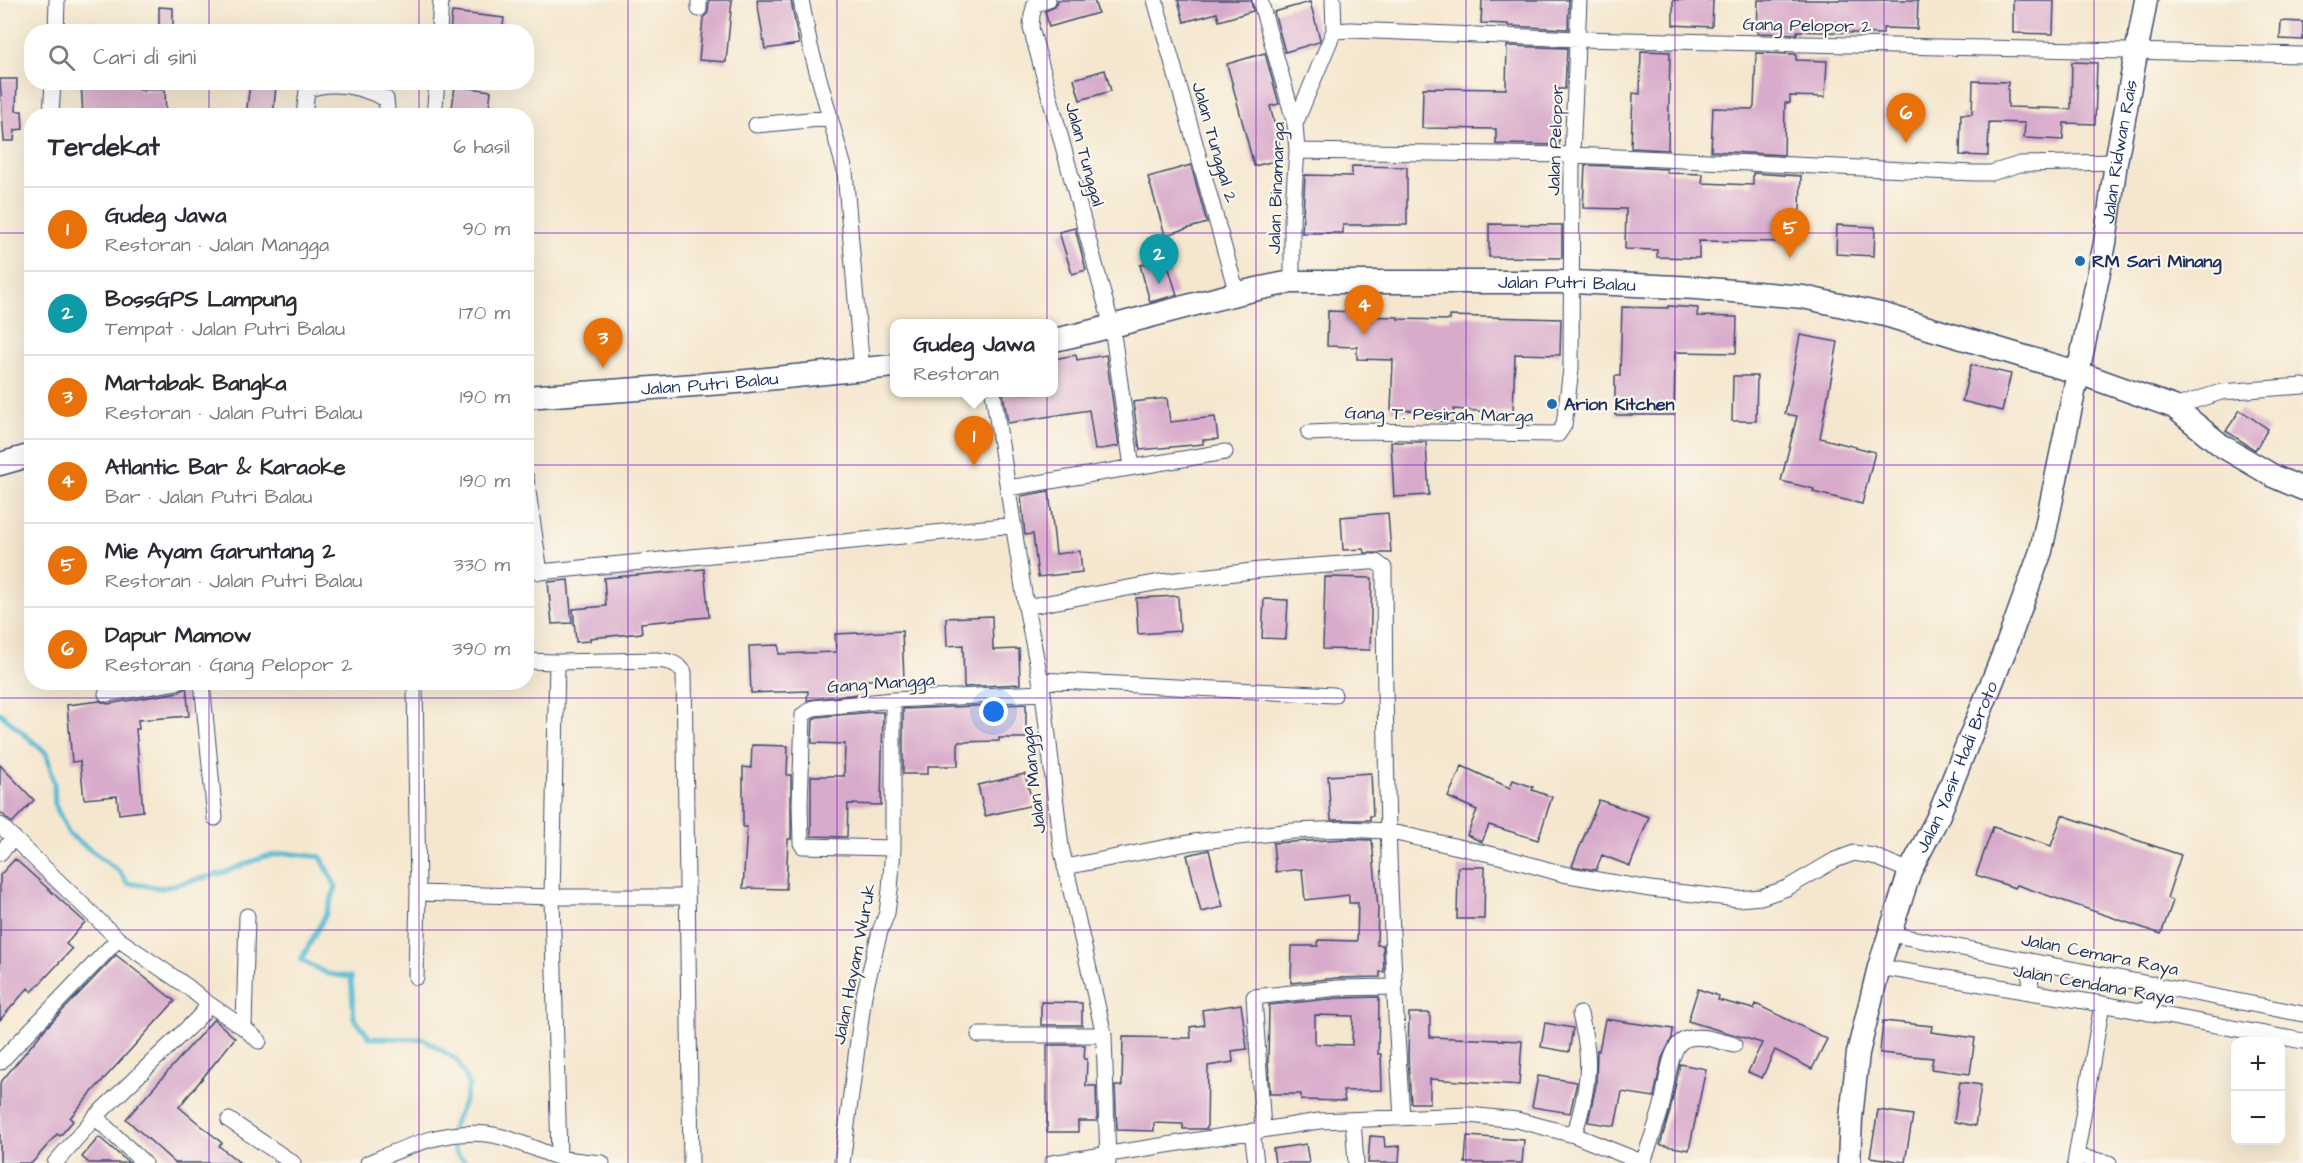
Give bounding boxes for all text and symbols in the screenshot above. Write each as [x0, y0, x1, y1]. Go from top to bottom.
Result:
street label: Gang Pelopor 2 [1742, 12, 1872, 40]
search box [24, 24, 534, 90]
icon: search [45, 41, 78, 74]
text: Cari di sini [93, 42, 196, 73]
street label: Jalan Ridwan Rais [2096, 78, 2144, 225]
street label: Jalan Tunggal 2 [1184, 79, 1244, 206]
street label: Jalan Pelopor [1541, 84, 1570, 196]
pin: 6 [1886, 94, 1926, 143]
street label: Jalan Tunggal [1058, 99, 1110, 209]
street label: Jalan Binamarga [1262, 122, 1292, 255]
text: Terdekat [48, 129, 160, 165]
text: 6 hasil [453, 133, 510, 161]
text: Gudeg Jawa [105, 200, 227, 231]
pin: 5 [1770, 208, 1810, 258]
text: 1 [66, 215, 69, 243]
text: 90 m [462, 215, 510, 243]
text: Restoran · Jalan Mangga [105, 231, 329, 259]
pin: 2 [1140, 234, 1178, 284]
place label: RM Sari Minang [2092, 249, 2222, 275]
marker: RM Sari Minang [2073, 254, 2087, 268]
street label: Jalan Putri Balau [1498, 270, 1636, 298]
text: BossGPS Lampung [105, 284, 297, 315]
pin: 4 [1344, 286, 1384, 335]
text: 2 [62, 299, 73, 327]
text: 170 m [459, 299, 510, 327]
text: Tempat · Jalan Putri Balau [105, 315, 345, 343]
pin: 3 [584, 318, 622, 368]
popup [890, 319, 1058, 397]
text: Gudeg Jawa [913, 329, 1035, 360]
text: Restoran [913, 360, 999, 388]
street label: Jalan Putri Balau [640, 366, 780, 402]
text: Martabak Bangka [105, 368, 286, 399]
text: 3 [62, 383, 73, 411]
text: 190 m [460, 383, 510, 411]
place label: Arion Kitchen [1564, 392, 1674, 417]
marker: Arion Kitchen [1545, 397, 1559, 411]
text: Restoran · Jalan Putri Balau [105, 399, 363, 427]
street label: Gang T. Pesirah Marga [1344, 400, 1534, 430]
pin: 1 [954, 416, 994, 466]
text: Atlantic Bar & Karaoke [105, 452, 346, 483]
text: 4 [61, 467, 74, 495]
text: 190 m [460, 467, 510, 495]
text: Bar · Jalan Putri Balau [105, 483, 312, 511]
text: Mie Ayam Garuntang 2 [105, 536, 335, 567]
text: 5 [60, 551, 75, 579]
text: 330 m [453, 551, 510, 579]
text: Restoran · Jalan Putri Balau [105, 567, 363, 595]
text: Dapur Mamow [105, 620, 252, 651]
text: 6 [61, 635, 74, 663]
text: 390 m [452, 635, 510, 663]
text: Restoran · Gang Pelopor 2 [105, 651, 353, 679]
street label: Gang Mangga [826, 667, 936, 701]
street label: Jalan Yasir Hadi Broto [1910, 678, 2004, 857]
your location [979, 697, 1008, 726]
street label: Jalan Mangga [1015, 725, 1053, 835]
street label: Jalan Hayam Wuruk [827, 882, 883, 1047]
street label: Jalan Cemara Raya [2019, 927, 2181, 983]
street label: Jalan Cendana Raya [2011, 958, 2176, 1012]
map controls [2231, 1037, 2285, 1145]
button: + [2231, 1037, 2285, 1091]
button: − [2231, 1091, 2285, 1145]

